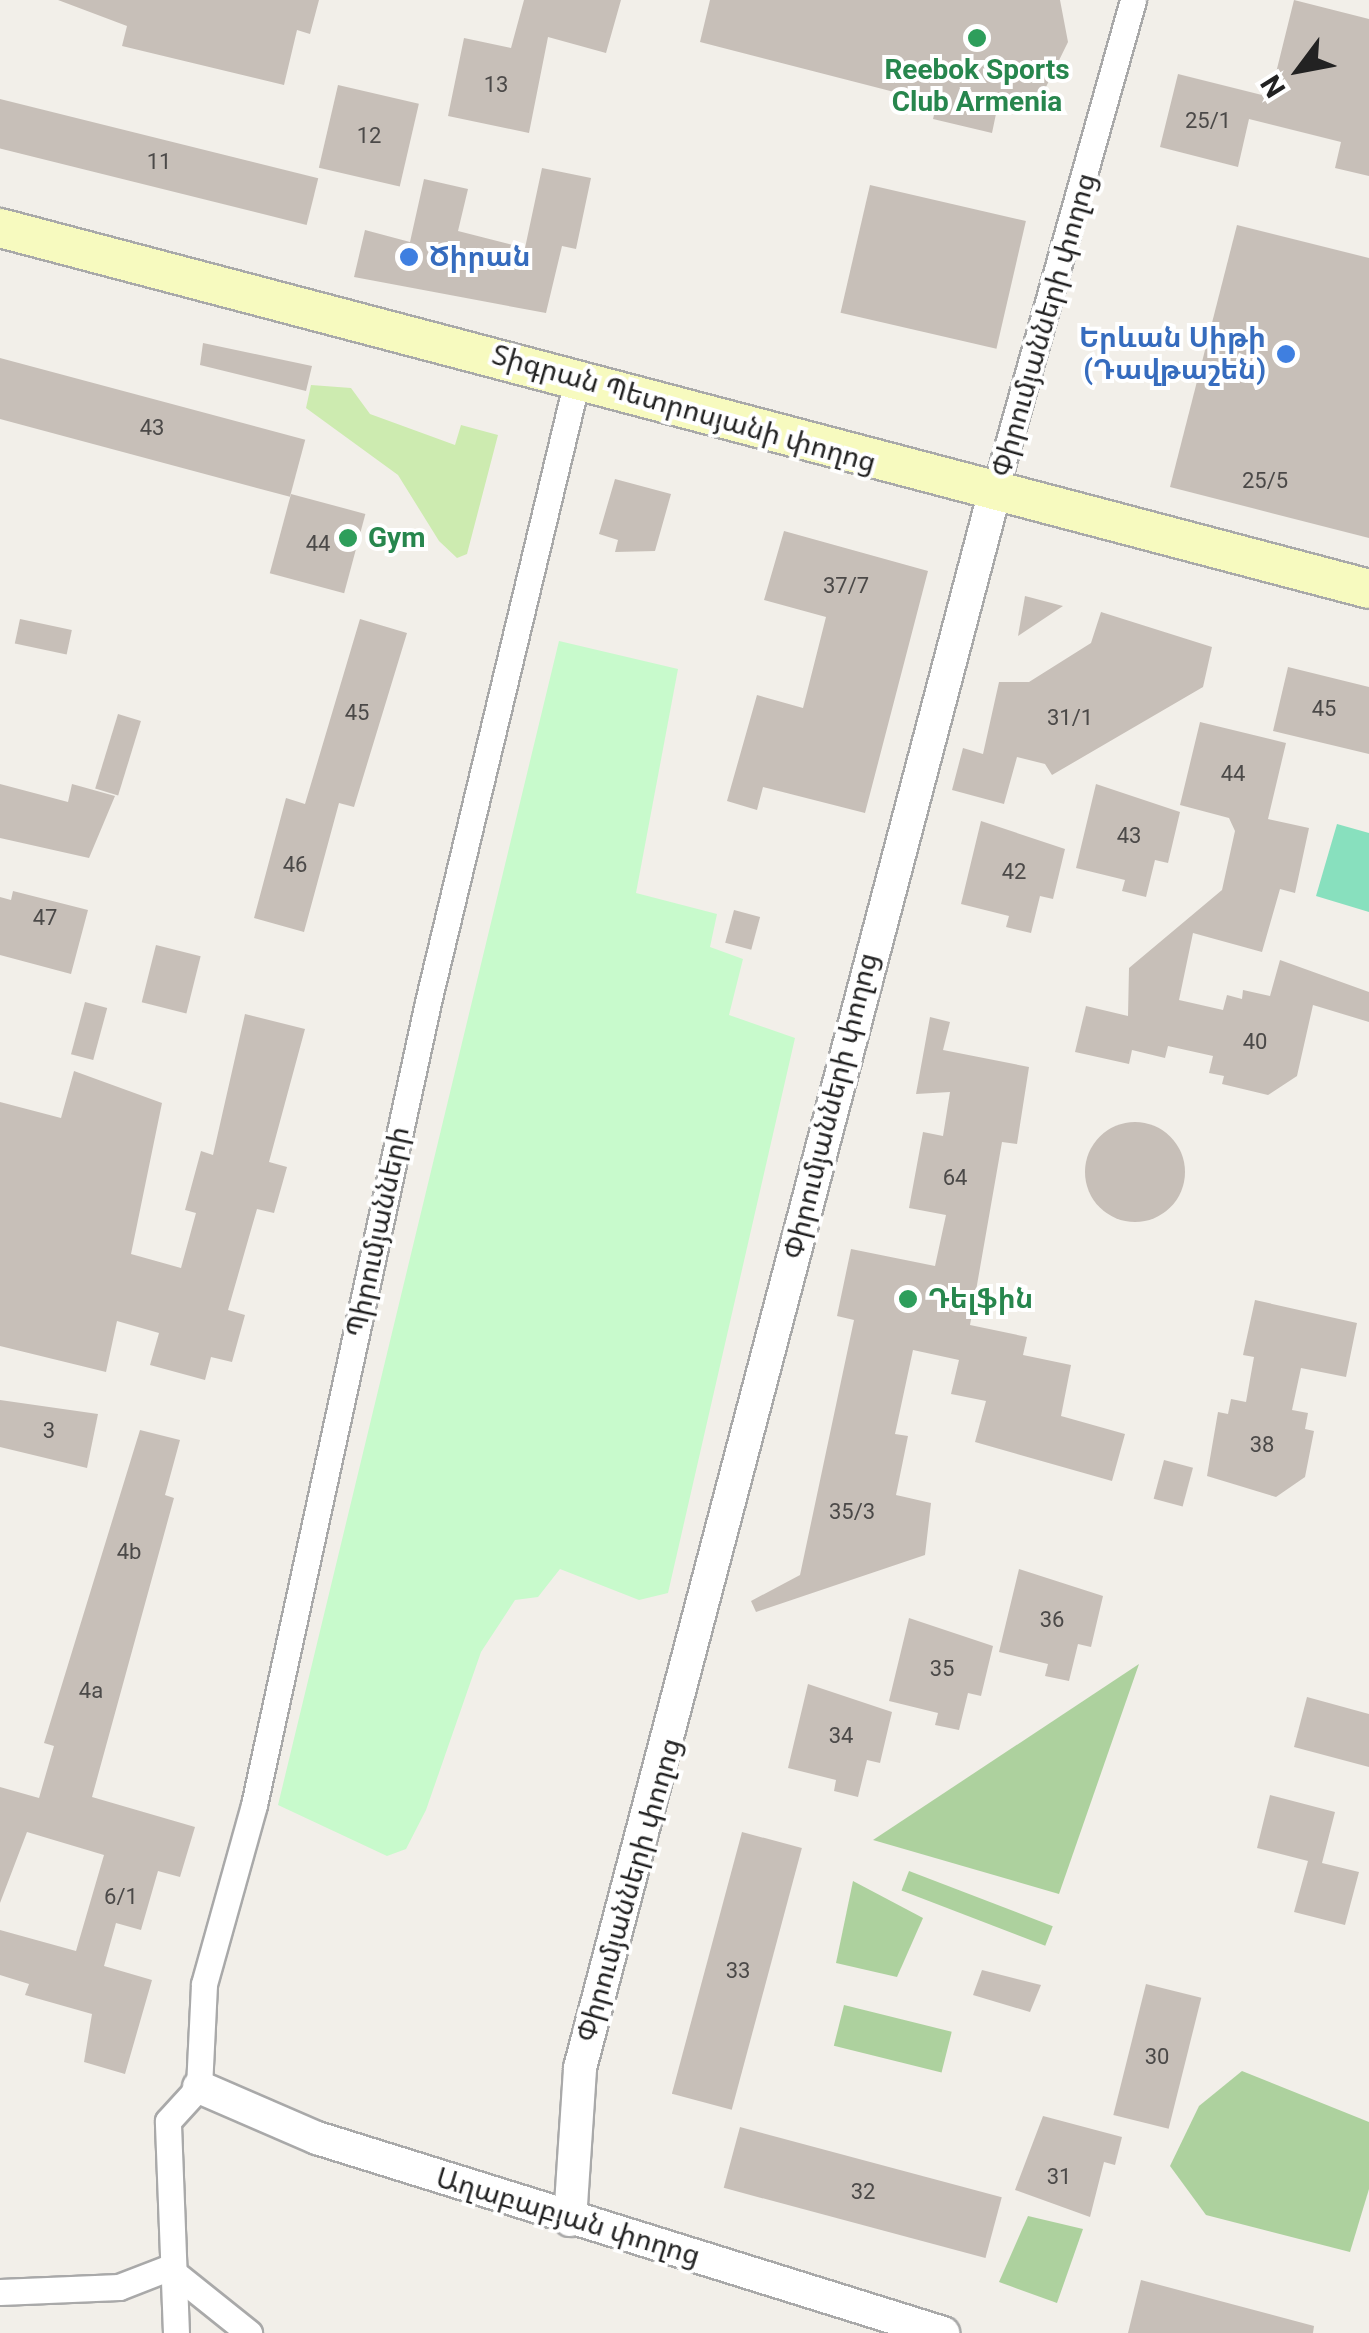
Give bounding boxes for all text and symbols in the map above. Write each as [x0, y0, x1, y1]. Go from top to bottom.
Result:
north arrow [1249, 20, 1349, 120]
marker: Reebok Sports Club Armenia [966, 27, 988, 49]
place label: Reebok Sports Club Armenia [884, 53, 1070, 119]
text: N [1254, 69, 1292, 103]
house number: 13 [484, 72, 508, 98]
house number: 25/1 [1185, 108, 1231, 134]
house number: 12 [357, 123, 381, 149]
house number: 11 [147, 149, 171, 175]
street label: Փիրումյանների փողոց [985, 169, 1103, 481]
place label: Ծիրան [429, 240, 531, 274]
marker: Ծիրան [398, 246, 420, 268]
place label: Երևան Սիթի (Դավթաշեն) [1079, 321, 1266, 387]
street label: Տիգրան Պետրոսյանի փողոց [488, 338, 880, 480]
marker: Երևան Սիթի (Դավթաշեն) [1275, 343, 1297, 365]
house number: 43 [140, 415, 164, 441]
house number: 25/5 [1242, 468, 1288, 494]
place label: Gym [368, 521, 425, 555]
marker: Gym [337, 527, 359, 549]
house number: 44 [306, 531, 330, 557]
house number: 37/7 [823, 573, 869, 599]
house number: 45 [1312, 696, 1336, 722]
house number: 45 [345, 700, 369, 726]
house number: 31/1 [1047, 705, 1093, 731]
house number: 44 [1221, 761, 1245, 787]
house number: 43 [1117, 823, 1141, 849]
house number: 46 [283, 852, 307, 878]
house number: 42 [1002, 859, 1026, 885]
house number: 47 [33, 905, 57, 931]
street label: Փիրումյանների փողոց [777, 950, 885, 1262]
house number: 40 [1243, 1029, 1267, 1055]
street label: Պիրումյանների [339, 1124, 417, 1340]
house number: 64 [943, 1165, 967, 1191]
place label: Դելֆին [928, 1282, 1033, 1316]
marker: Դելֆին [897, 1288, 919, 1310]
house number: 3 [43, 1418, 55, 1444]
house number: 38 [1250, 1432, 1274, 1458]
house number: 35/3 [829, 1499, 875, 1525]
house number: 4b [117, 1539, 141, 1565]
house number: 36 [1040, 1607, 1064, 1633]
house number: 35 [930, 1656, 954, 1682]
house number: 4a [79, 1678, 103, 1704]
house number: 34 [829, 1723, 853, 1749]
street label: Փիրումյանների փողոց [570, 1734, 688, 2046]
house number: 6/1 [104, 1884, 138, 1910]
house number: 33 [726, 1958, 750, 1984]
house number: 30 [1145, 2044, 1169, 2070]
street label: Աղաբաբյան փողոց [432, 2161, 704, 2273]
house number: 31 [1047, 2164, 1071, 2190]
house number: 32 [851, 2179, 875, 2205]

